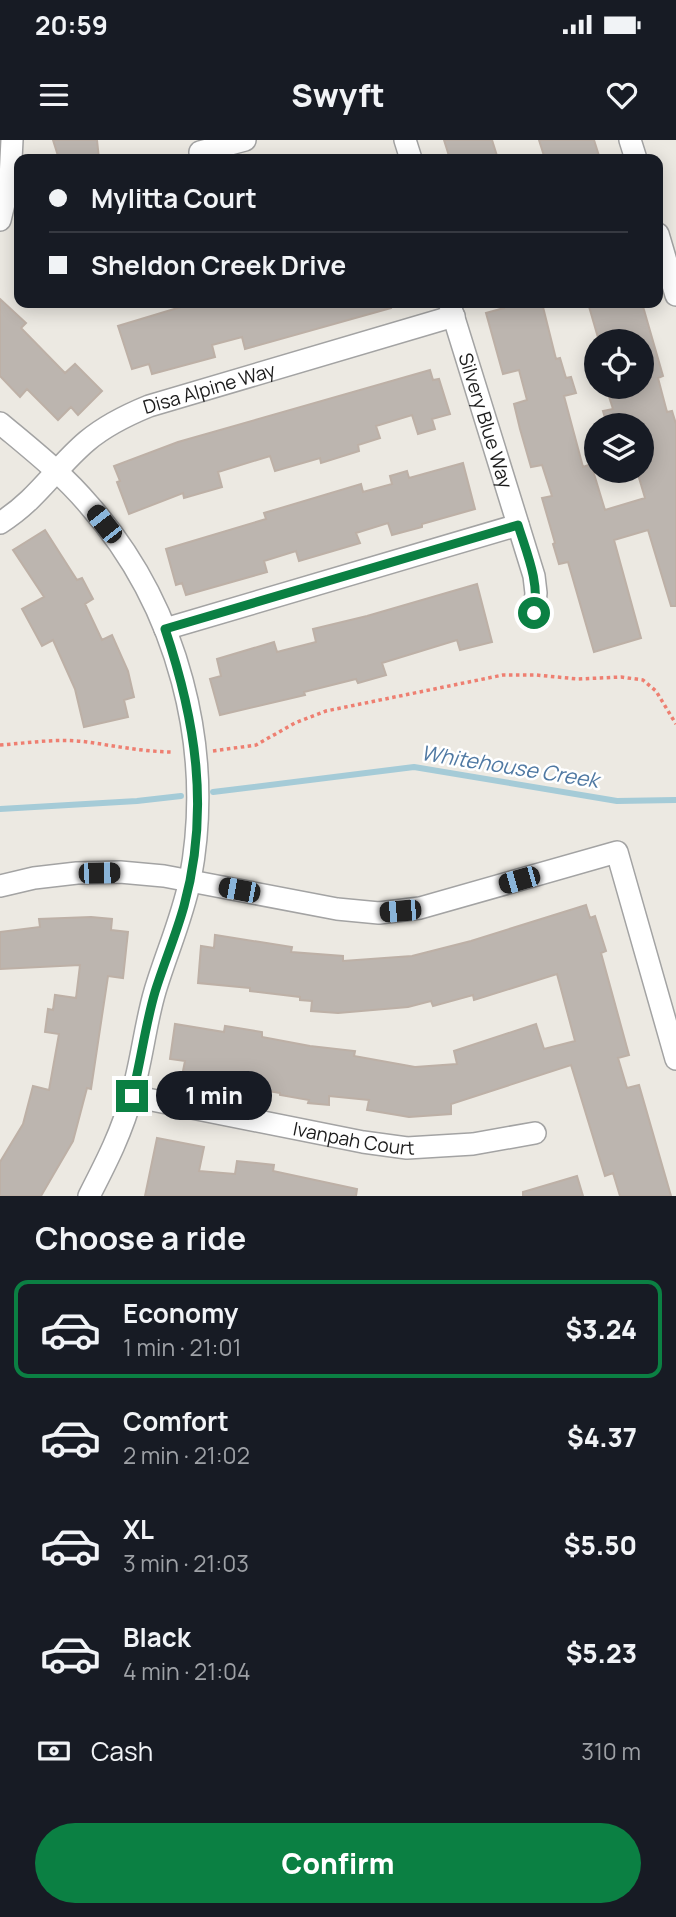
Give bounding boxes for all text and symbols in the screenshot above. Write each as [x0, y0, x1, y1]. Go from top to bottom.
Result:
text: 20:59 [35, 7, 108, 43]
text: Swyft [291, 73, 385, 117]
icon: menu [35, 76, 73, 114]
icon: heart [603, 76, 641, 114]
text: Mylitta Court [91, 180, 257, 216]
text: Sheldon Creek Drive [91, 247, 346, 283]
map controls [584, 329, 654, 483]
button: locate [584, 329, 654, 399]
street label: Silvery Blue Way [453, 349, 519, 492]
street label: Disa Alpine Way [140, 356, 278, 420]
button: layers [584, 413, 654, 483]
car [83, 501, 126, 547]
route start [518, 597, 550, 629]
water label: Whitehouse Creek [419, 738, 603, 794]
car [78, 862, 121, 884]
car [496, 864, 543, 896]
car [217, 876, 262, 904]
car [379, 899, 422, 923]
callout: 1 min [156, 1072, 272, 1121]
text: 1 min [185, 1079, 243, 1111]
route end [116, 1080, 148, 1112]
street label: Ivanpah Court [291, 1115, 415, 1161]
text: Choose a ride [35, 1216, 246, 1260]
text: Economy [123, 1295, 238, 1331]
icon: car [39, 1298, 102, 1361]
text: $3.24 [565, 1311, 637, 1347]
text: 1 min · 21:01 [123, 1331, 241, 1363]
text: Comfort [123, 1403, 229, 1439]
icon: car [39, 1406, 102, 1469]
text: $4.37 [567, 1419, 637, 1455]
text: 2 min · 21:02 [123, 1439, 250, 1471]
text: XL [123, 1511, 154, 1547]
icon: car [39, 1514, 102, 1577]
text: $5.50 [564, 1527, 637, 1563]
text: 3 min · 21:03 [123, 1547, 249, 1579]
text: Black [123, 1619, 191, 1655]
icon: car [39, 1622, 102, 1685]
text: $5.23 [566, 1635, 637, 1671]
text: 4 min · 21:04 [123, 1655, 251, 1687]
icon: cash [35, 1732, 73, 1770]
text: Cash [91, 1733, 153, 1769]
text: 310 m [581, 1735, 641, 1767]
button: Confirm [35, 1823, 641, 1903]

